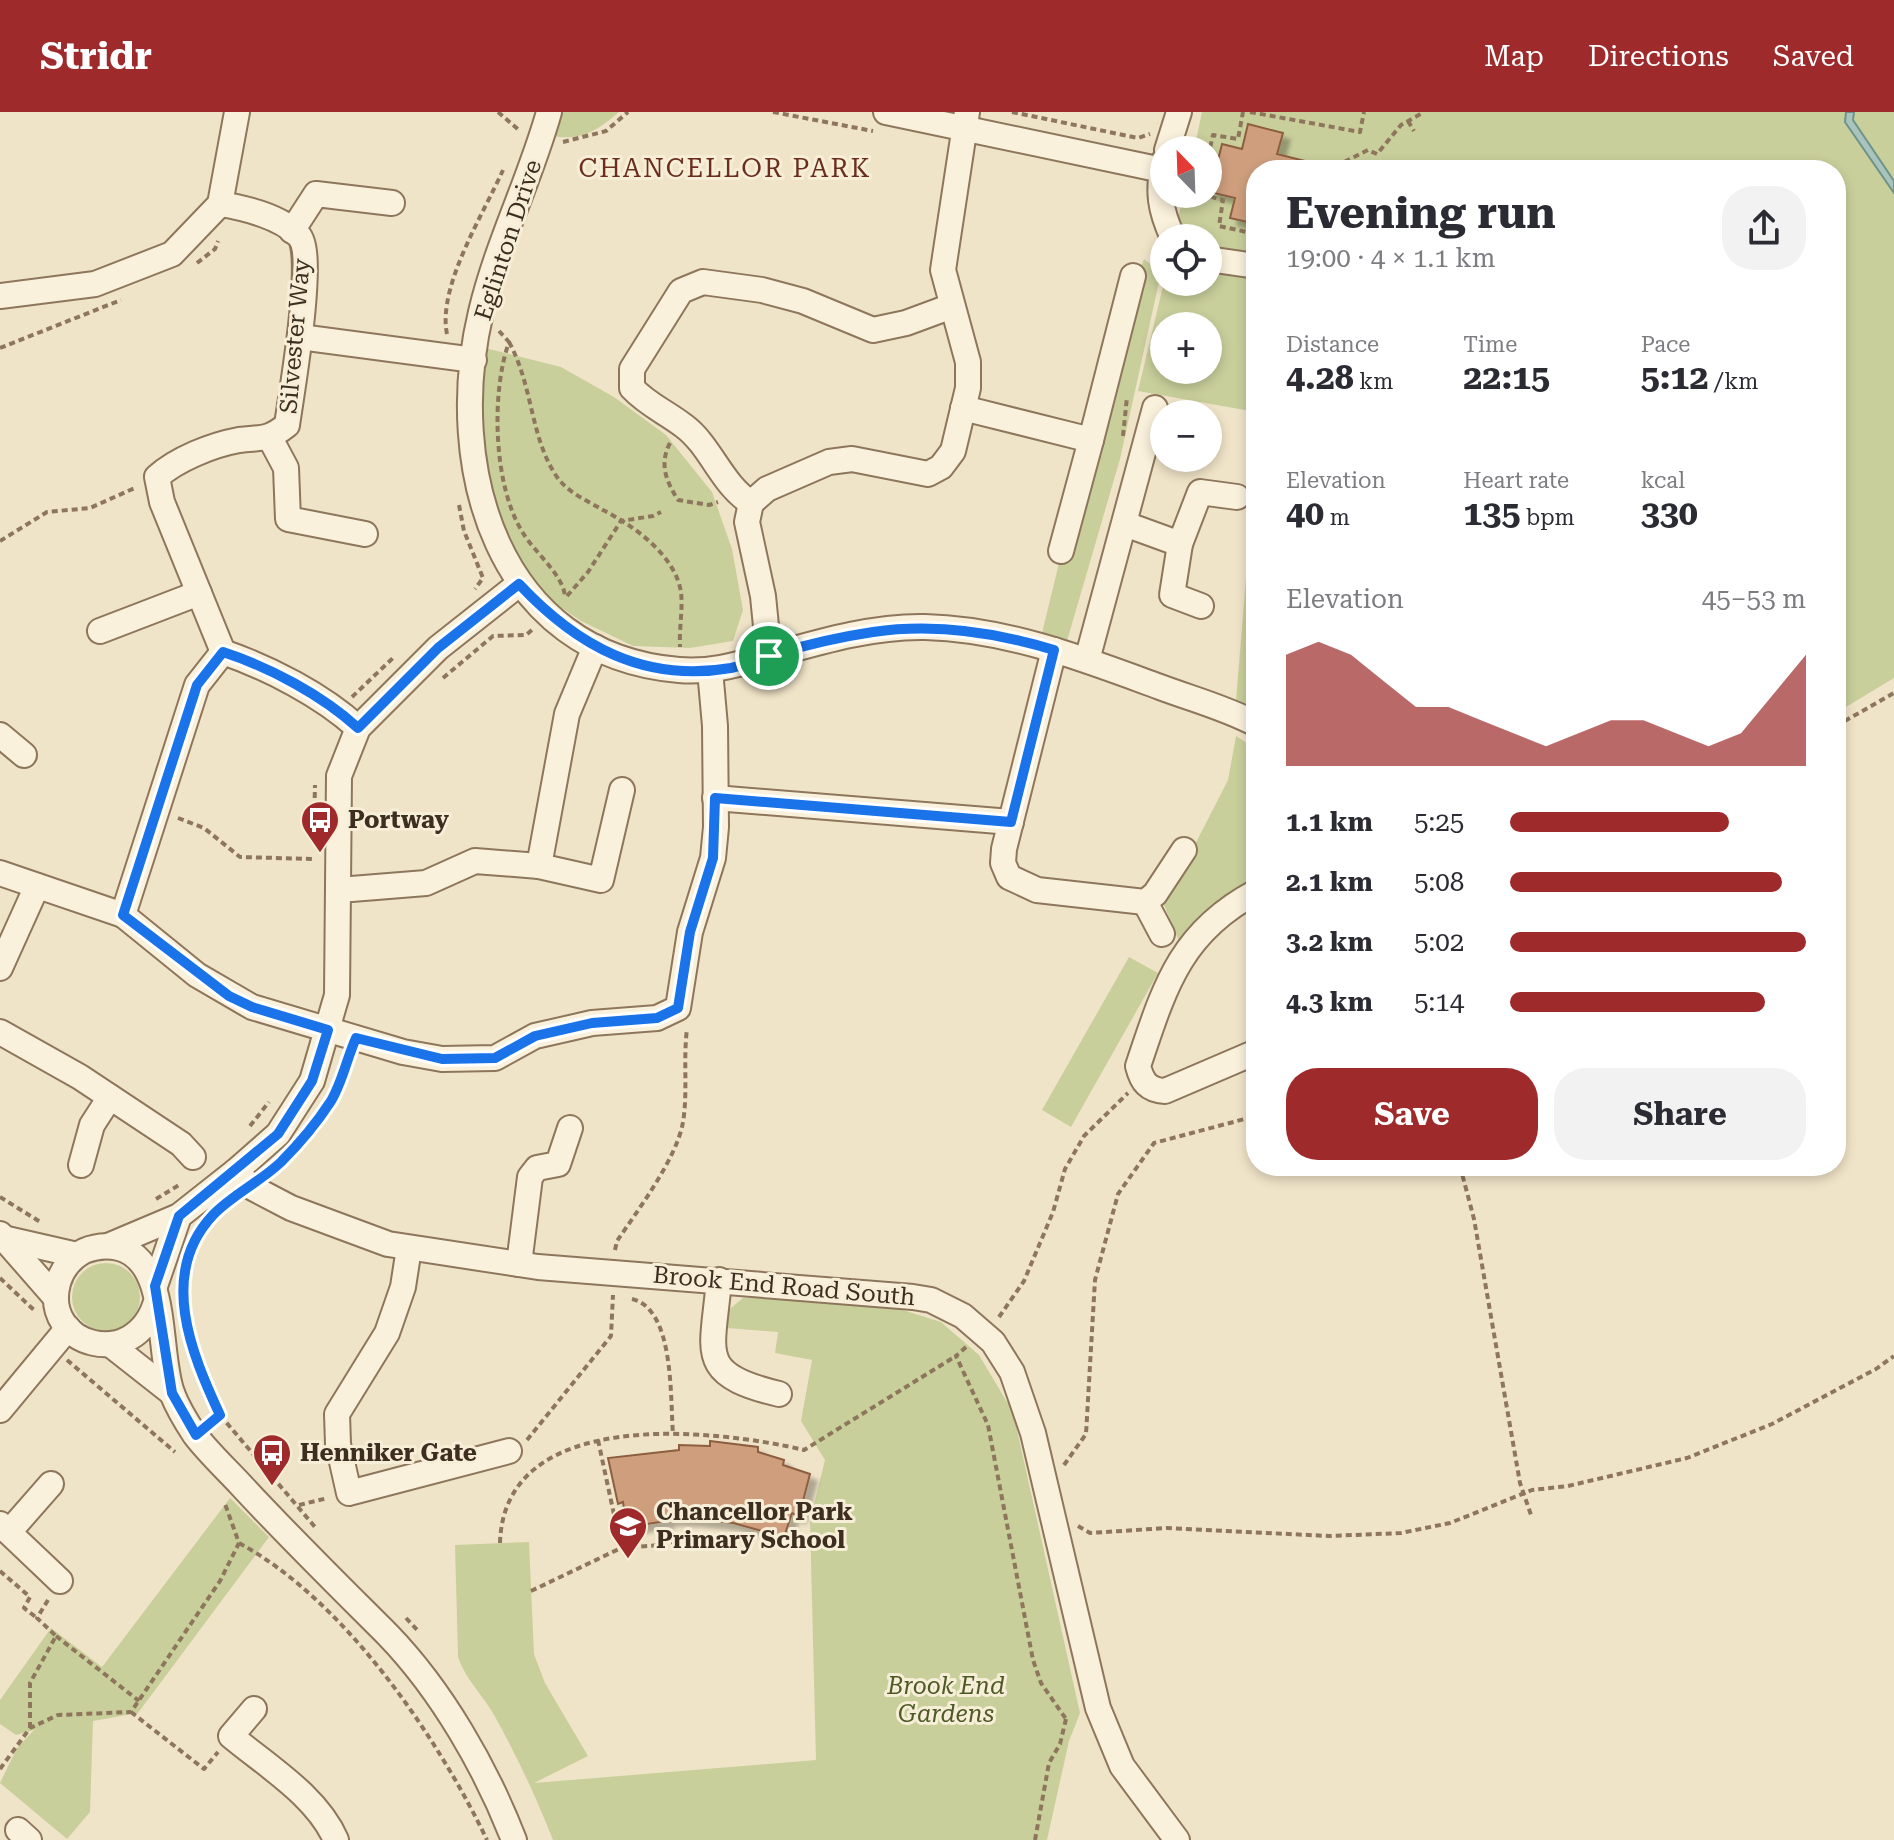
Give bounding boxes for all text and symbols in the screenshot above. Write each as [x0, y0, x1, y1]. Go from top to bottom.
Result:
text: Stridr [40, 34, 152, 78]
text: Map [1484, 40, 1544, 73]
text: Directions [1588, 40, 1729, 73]
text: Saved [1773, 40, 1854, 73]
north arrow [1150, 136, 1222, 208]
map controls [1150, 136, 1222, 472]
district label: CHANCELLOR PARK [579, 153, 871, 183]
street label: Eglinton Drive [469, 156, 547, 324]
button: share [1722, 186, 1806, 270]
text: Evening run [1286, 187, 1556, 239]
button: locate [1150, 224, 1222, 296]
text: 19:00 · 4 × 1.1 km [1286, 243, 1496, 273]
street label: Silvester Way [274, 256, 316, 415]
button: + [1150, 312, 1222, 384]
text: Distance [1286, 332, 1379, 357]
text: Time [1463, 332, 1517, 357]
text: Pace [1641, 332, 1690, 357]
text: 4.28 [1286, 357, 1354, 397]
text: 22:15 [1463, 357, 1550, 397]
text: 5:12 [1641, 357, 1708, 397]
text: km [1354, 369, 1393, 394]
text: /km [1708, 369, 1758, 394]
button: − [1150, 400, 1222, 472]
text: Elevation [1286, 468, 1386, 493]
text: Heart rate [1463, 468, 1569, 493]
text: kcal [1641, 468, 1685, 493]
text: 40 [1286, 493, 1324, 533]
text: 135 [1463, 493, 1520, 533]
text: 330 [1641, 493, 1698, 533]
text: m [1324, 505, 1350, 530]
text: bpm [1520, 505, 1575, 530]
text: Elevation [1286, 584, 1404, 614]
text: 45–53 m [1702, 584, 1806, 614]
pin [735, 622, 803, 690]
icon: arrive [747, 634, 791, 678]
bus stop icon: Portway [299, 799, 341, 854]
place label: Portway [348, 806, 450, 834]
text: 1.1 km [1286, 807, 1373, 837]
text: 5:25 [1414, 807, 1464, 837]
text: 2.1 km [1286, 867, 1373, 897]
text: 5:08 [1414, 867, 1464, 897]
text: 3.2 km [1286, 927, 1373, 957]
text: 5:02 [1414, 927, 1464, 957]
text: 4.3 km [1286, 987, 1373, 1017]
text: 5:14 [1414, 987, 1464, 1017]
button: Save [1286, 1068, 1538, 1160]
button: Share [1554, 1068, 1806, 1160]
street label: Brook End Road South [652, 1261, 916, 1311]
bus stop icon: Henniker Gate [251, 1432, 293, 1487]
place label: Henniker Gate [300, 1439, 477, 1467]
place label: Chancellor Park Primary School [656, 1498, 853, 1554]
school or university icon: Chancellor Park Primary School [607, 1505, 649, 1560]
park label: Brook End Gardens [886, 1672, 1005, 1728]

